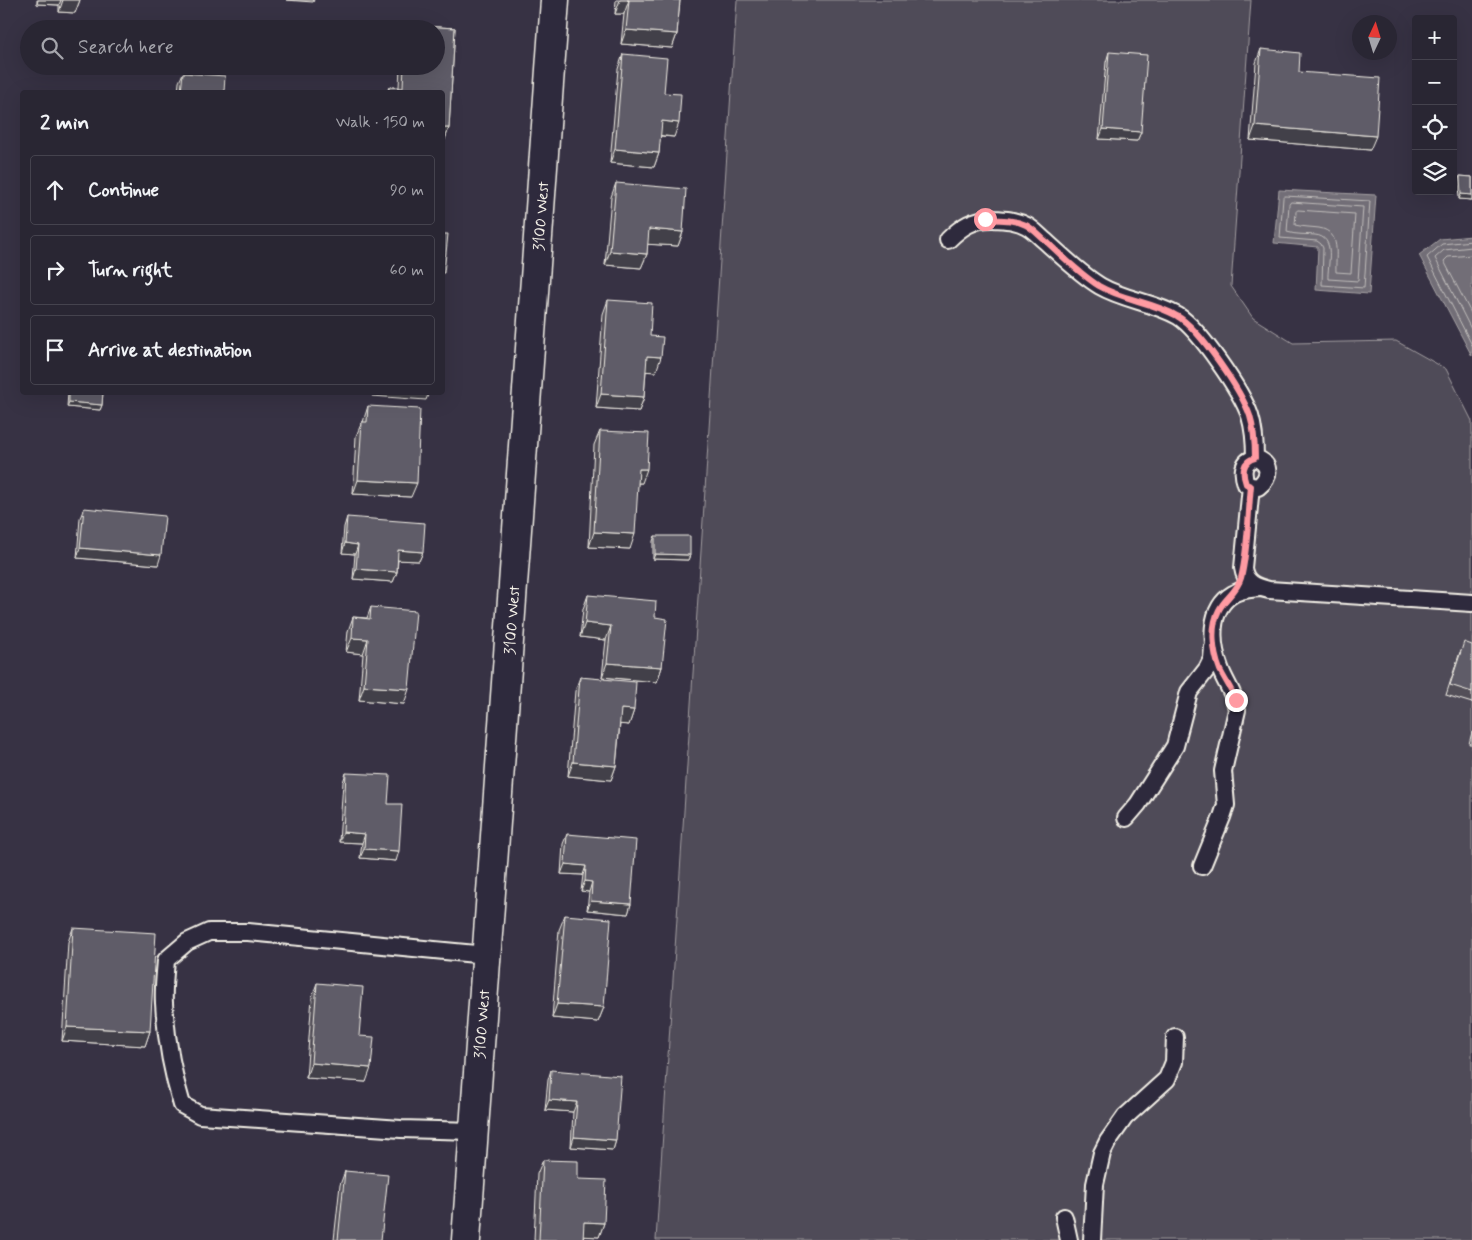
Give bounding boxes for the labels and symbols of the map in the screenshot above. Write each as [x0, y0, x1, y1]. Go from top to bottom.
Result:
north arrow [1352, 15, 1397, 60]
street label: 3100 West [529, 181, 554, 252]
route start [974, 208, 997, 231]
street label: 3100 West [500, 585, 525, 656]
route end [1225, 689, 1248, 712]
street label: 3100 West [470, 989, 495, 1060]

